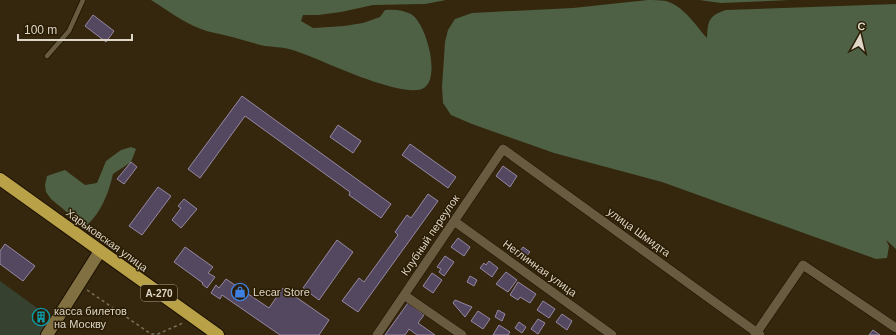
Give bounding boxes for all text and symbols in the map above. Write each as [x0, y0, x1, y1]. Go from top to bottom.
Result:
scale bar [18, 16, 132, 42]
north arrow [840, 16, 880, 56]
text: С [857, 20, 866, 33]
text: 100 m [24, 23, 57, 37]
street label: Клубный переулок [399, 192, 462, 278]
street label: улица Шмидта [605, 205, 673, 259]
street label: Харьковская улица [64, 206, 151, 274]
street label: Неглинная улица [501, 237, 580, 299]
shop icon: Lecar Store [230, 282, 250, 302]
road number: А-270 [141, 285, 177, 301]
place label: Lecar Store [253, 286, 310, 298]
place label: касса билетов на Москву [54, 305, 127, 330]
building icon: касса билетов на Москву [31, 307, 51, 327]

